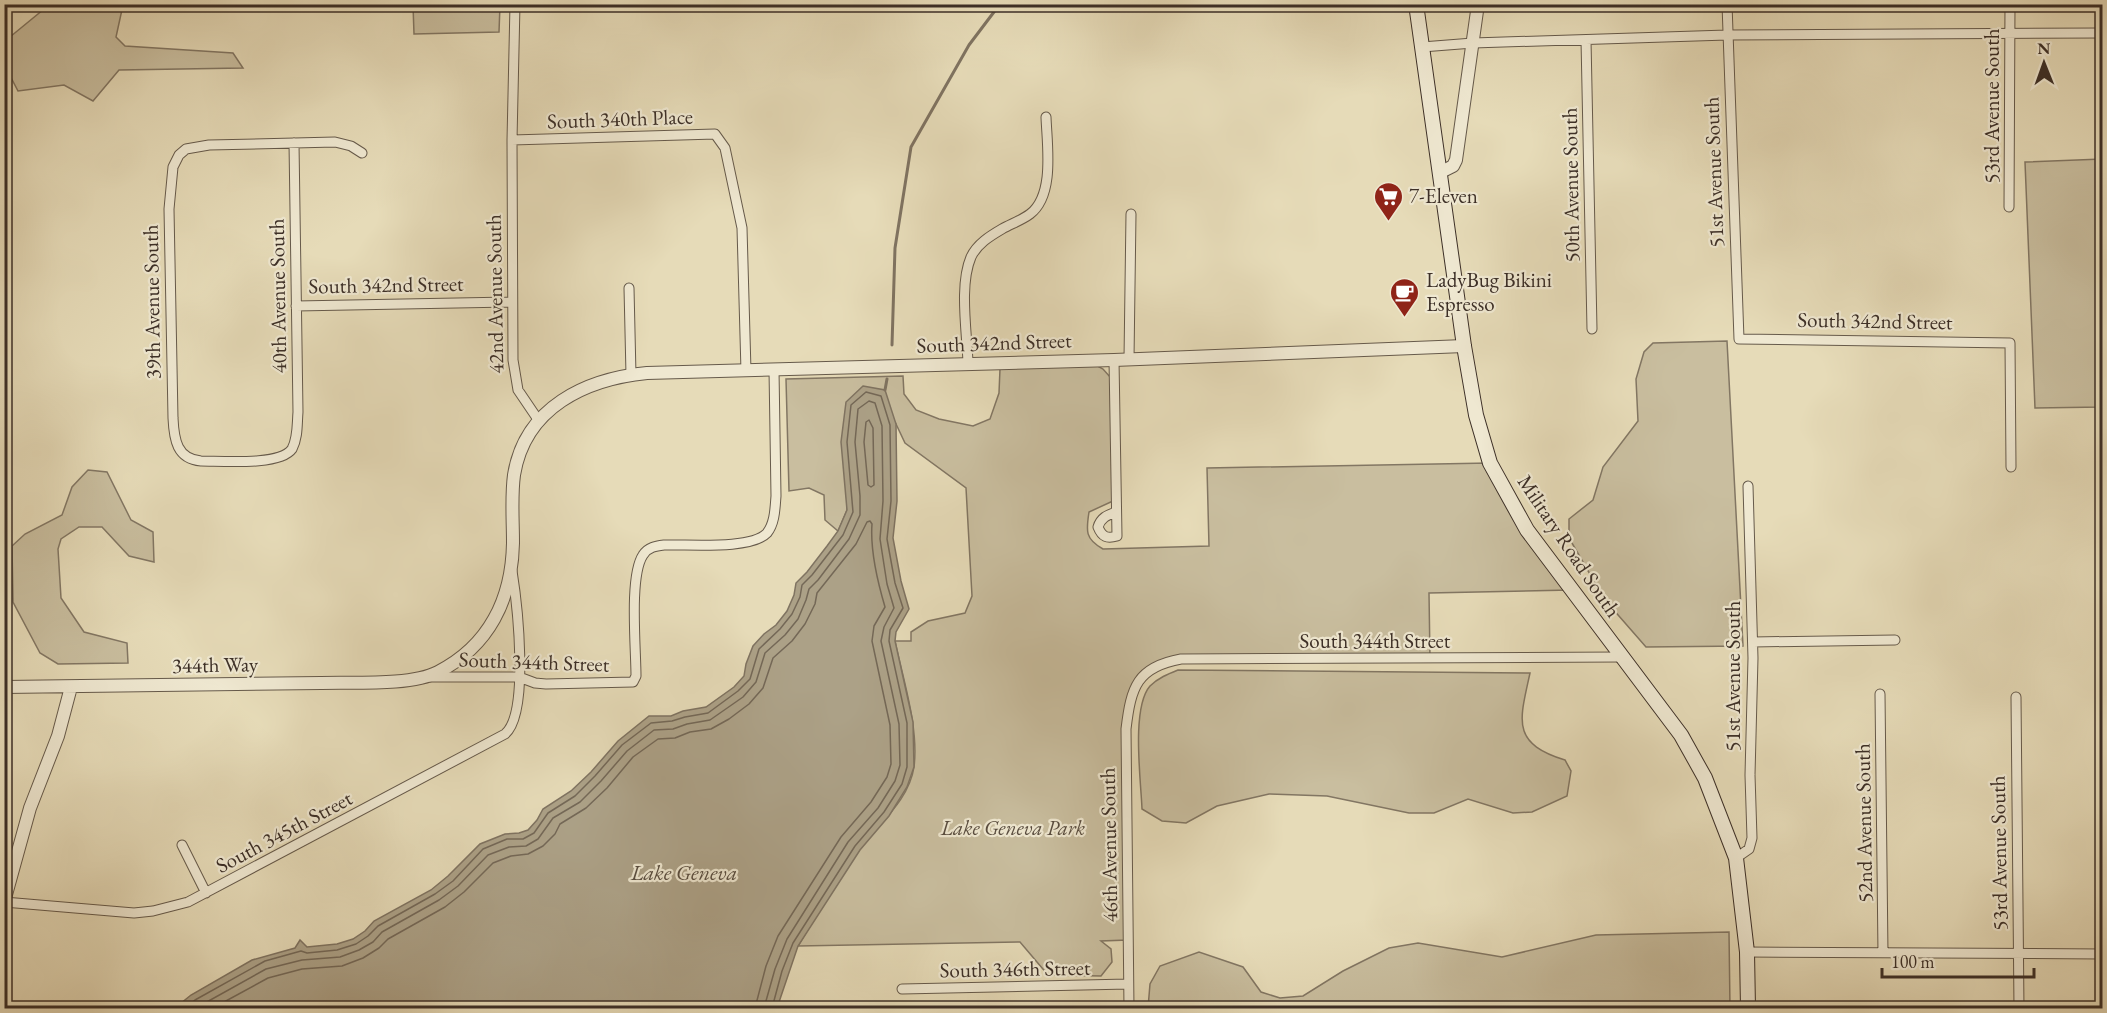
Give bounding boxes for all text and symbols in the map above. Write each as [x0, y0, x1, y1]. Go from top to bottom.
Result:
street label: 53rd Avenue South [1978, 28, 2005, 184]
north arrow [2014, 33, 2074, 93]
text: N [2037, 38, 2050, 59]
street label: 51st Avenue South [1697, 96, 1730, 248]
street label: South 340th Place [547, 102, 693, 135]
street label: 50th Avenue South [1556, 107, 1585, 263]
supermarket icon: 7-Eleven [1372, 180, 1404, 222]
place label: 7-Eleven [1409, 182, 1478, 209]
street label: 42nd Avenue South [480, 214, 509, 374]
street label: 40th Avenue South [263, 218, 292, 374]
street label: 39th Avenue South [137, 224, 166, 380]
place label: LadyBug Bikini Espresso [1426, 266, 1552, 317]
street label: South 342nd Street [308, 270, 464, 299]
cafe icon: LadyBug Bikini Espresso [1389, 276, 1421, 318]
street label: South 342nd Street [1797, 306, 1953, 335]
street label: South 342nd Street [916, 326, 1072, 359]
street label: Military Road South [1512, 469, 1627, 622]
street label: 51st Avenue South [1719, 600, 1746, 751]
street label: South 344th Street [1300, 627, 1451, 654]
street label: South 344th Street [458, 645, 610, 678]
street label: 344th Way [172, 650, 259, 679]
street label: 52nd Avenue South [1849, 743, 1878, 903]
street label: 46th Avenue South [1094, 767, 1123, 923]
street label: 53rd Avenue South [1984, 775, 2013, 931]
street label: South 345th Street [211, 784, 357, 879]
park label: Lake Geneva Park [940, 814, 1086, 841]
water label: Lake Geneva [630, 858, 737, 887]
scale bar [1882, 941, 2034, 979]
text: 100 m [1891, 950, 1935, 973]
street label: South 346th Street [939, 954, 1091, 983]

